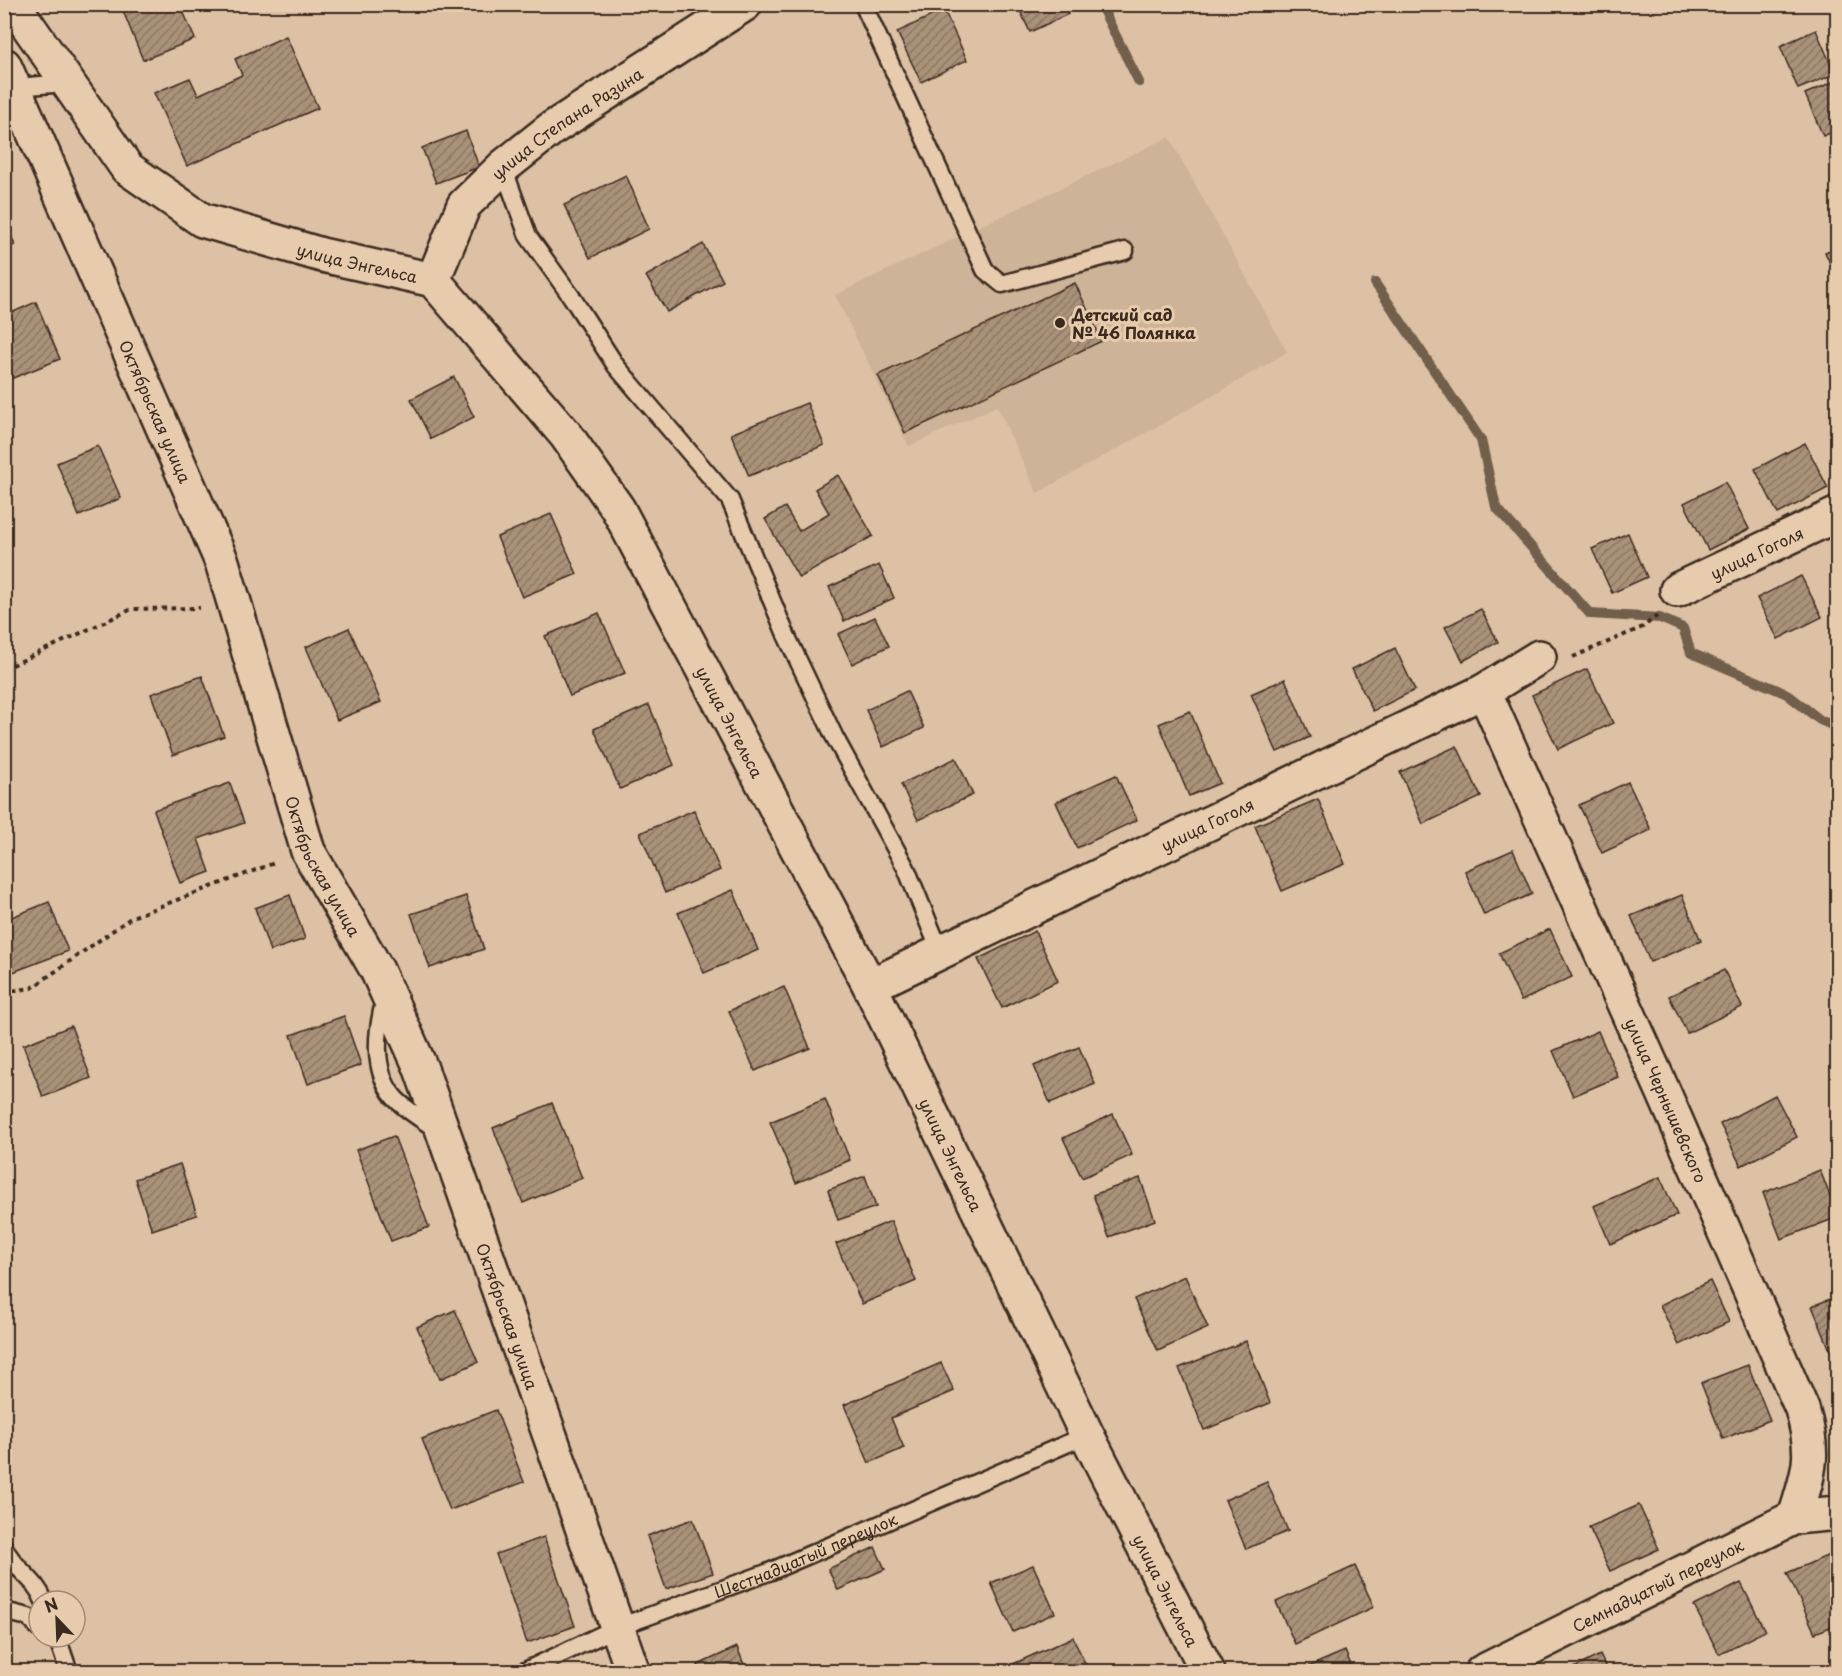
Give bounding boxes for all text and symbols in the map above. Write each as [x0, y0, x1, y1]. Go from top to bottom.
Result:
street label: улица Степана Разина [485, 61, 647, 185]
street label: улица Энгельса [294, 236, 420, 288]
place label: Детский сад № 46 Полянка [1071, 302, 1196, 344]
marker: Детский сад № 46 Полянка [1053, 316, 1067, 330]
street label: Октябрьская улица [114, 336, 198, 486]
street label: улица Гоголя [1706, 520, 1807, 585]
street label: улица Энгельса [691, 662, 770, 782]
street label: улица Гоголя [1156, 791, 1258, 857]
street label: Октябрьская улица [280, 793, 367, 941]
street label: улица Чернышевского [1620, 1014, 1713, 1186]
street label: улица Энгельса [914, 1094, 989, 1215]
street label: Октябрьская улица [471, 1239, 545, 1393]
street label: Шестнадцатый переулок [710, 1506, 901, 1603]
street label: улица Энгельса [1128, 1530, 1205, 1651]
street label: Семнадцатый переулок [1568, 1532, 1748, 1638]
north arrow [27, 1589, 87, 1649]
text: N [40, 1591, 61, 1618]

